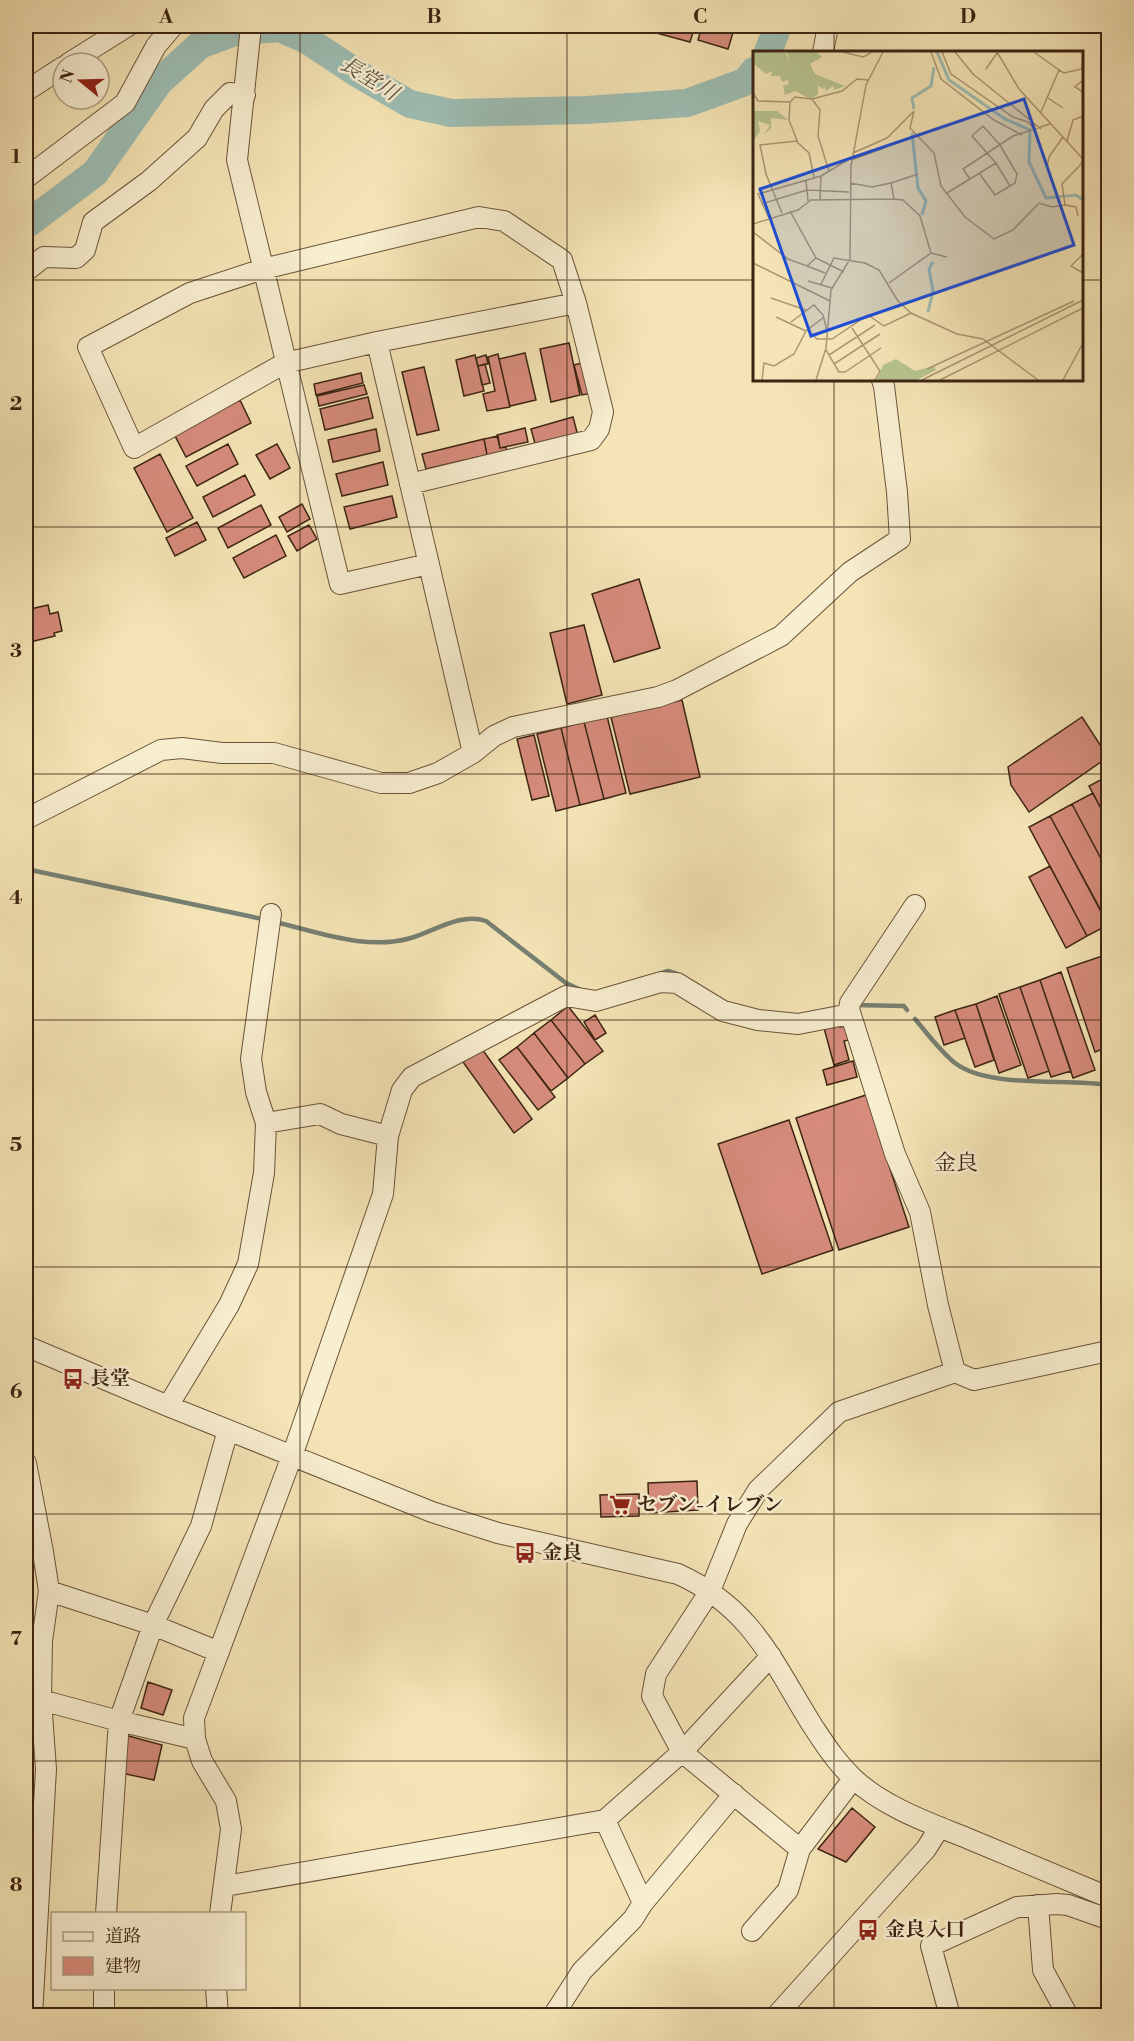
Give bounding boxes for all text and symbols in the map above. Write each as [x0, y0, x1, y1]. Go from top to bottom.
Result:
text: A [158, 5, 174, 30]
text: B [426, 5, 442, 30]
text: C [693, 5, 707, 30]
text: D [960, 5, 976, 30]
north arrow [51, 51, 111, 111]
water label: 長堂川 [335, 51, 404, 108]
inset map [753, 51, 1083, 381]
text: N [56, 67, 79, 86]
text: 1 [11, 145, 21, 170]
text: 2 [10, 392, 22, 417]
text: 3 [10, 639, 22, 664]
text: 4 [9, 886, 23, 911]
text: 5 [10, 1133, 22, 1158]
district label: 金良 [934, 1150, 978, 1177]
bus stop icon: 長堂 [61, 1367, 85, 1391]
place label: 長堂 [90, 1367, 130, 1392]
text: 6 [10, 1380, 23, 1405]
supermarket icon: セブン-イレブン [608, 1493, 632, 1517]
place label: セブン-イレブン [637, 1493, 783, 1518]
bus stop icon: 金良 [513, 1541, 537, 1565]
place label: 金良 [542, 1541, 582, 1566]
text: 7 [10, 1627, 22, 1652]
text: 8 [10, 1873, 23, 1898]
legend [51, 1912, 246, 1990]
bus stop icon: 金良入口 [856, 1918, 880, 1942]
place label: 金良入口 [885, 1918, 965, 1943]
text: 道路 [105, 1925, 141, 1948]
text: 建物 [105, 1955, 141, 1978]

